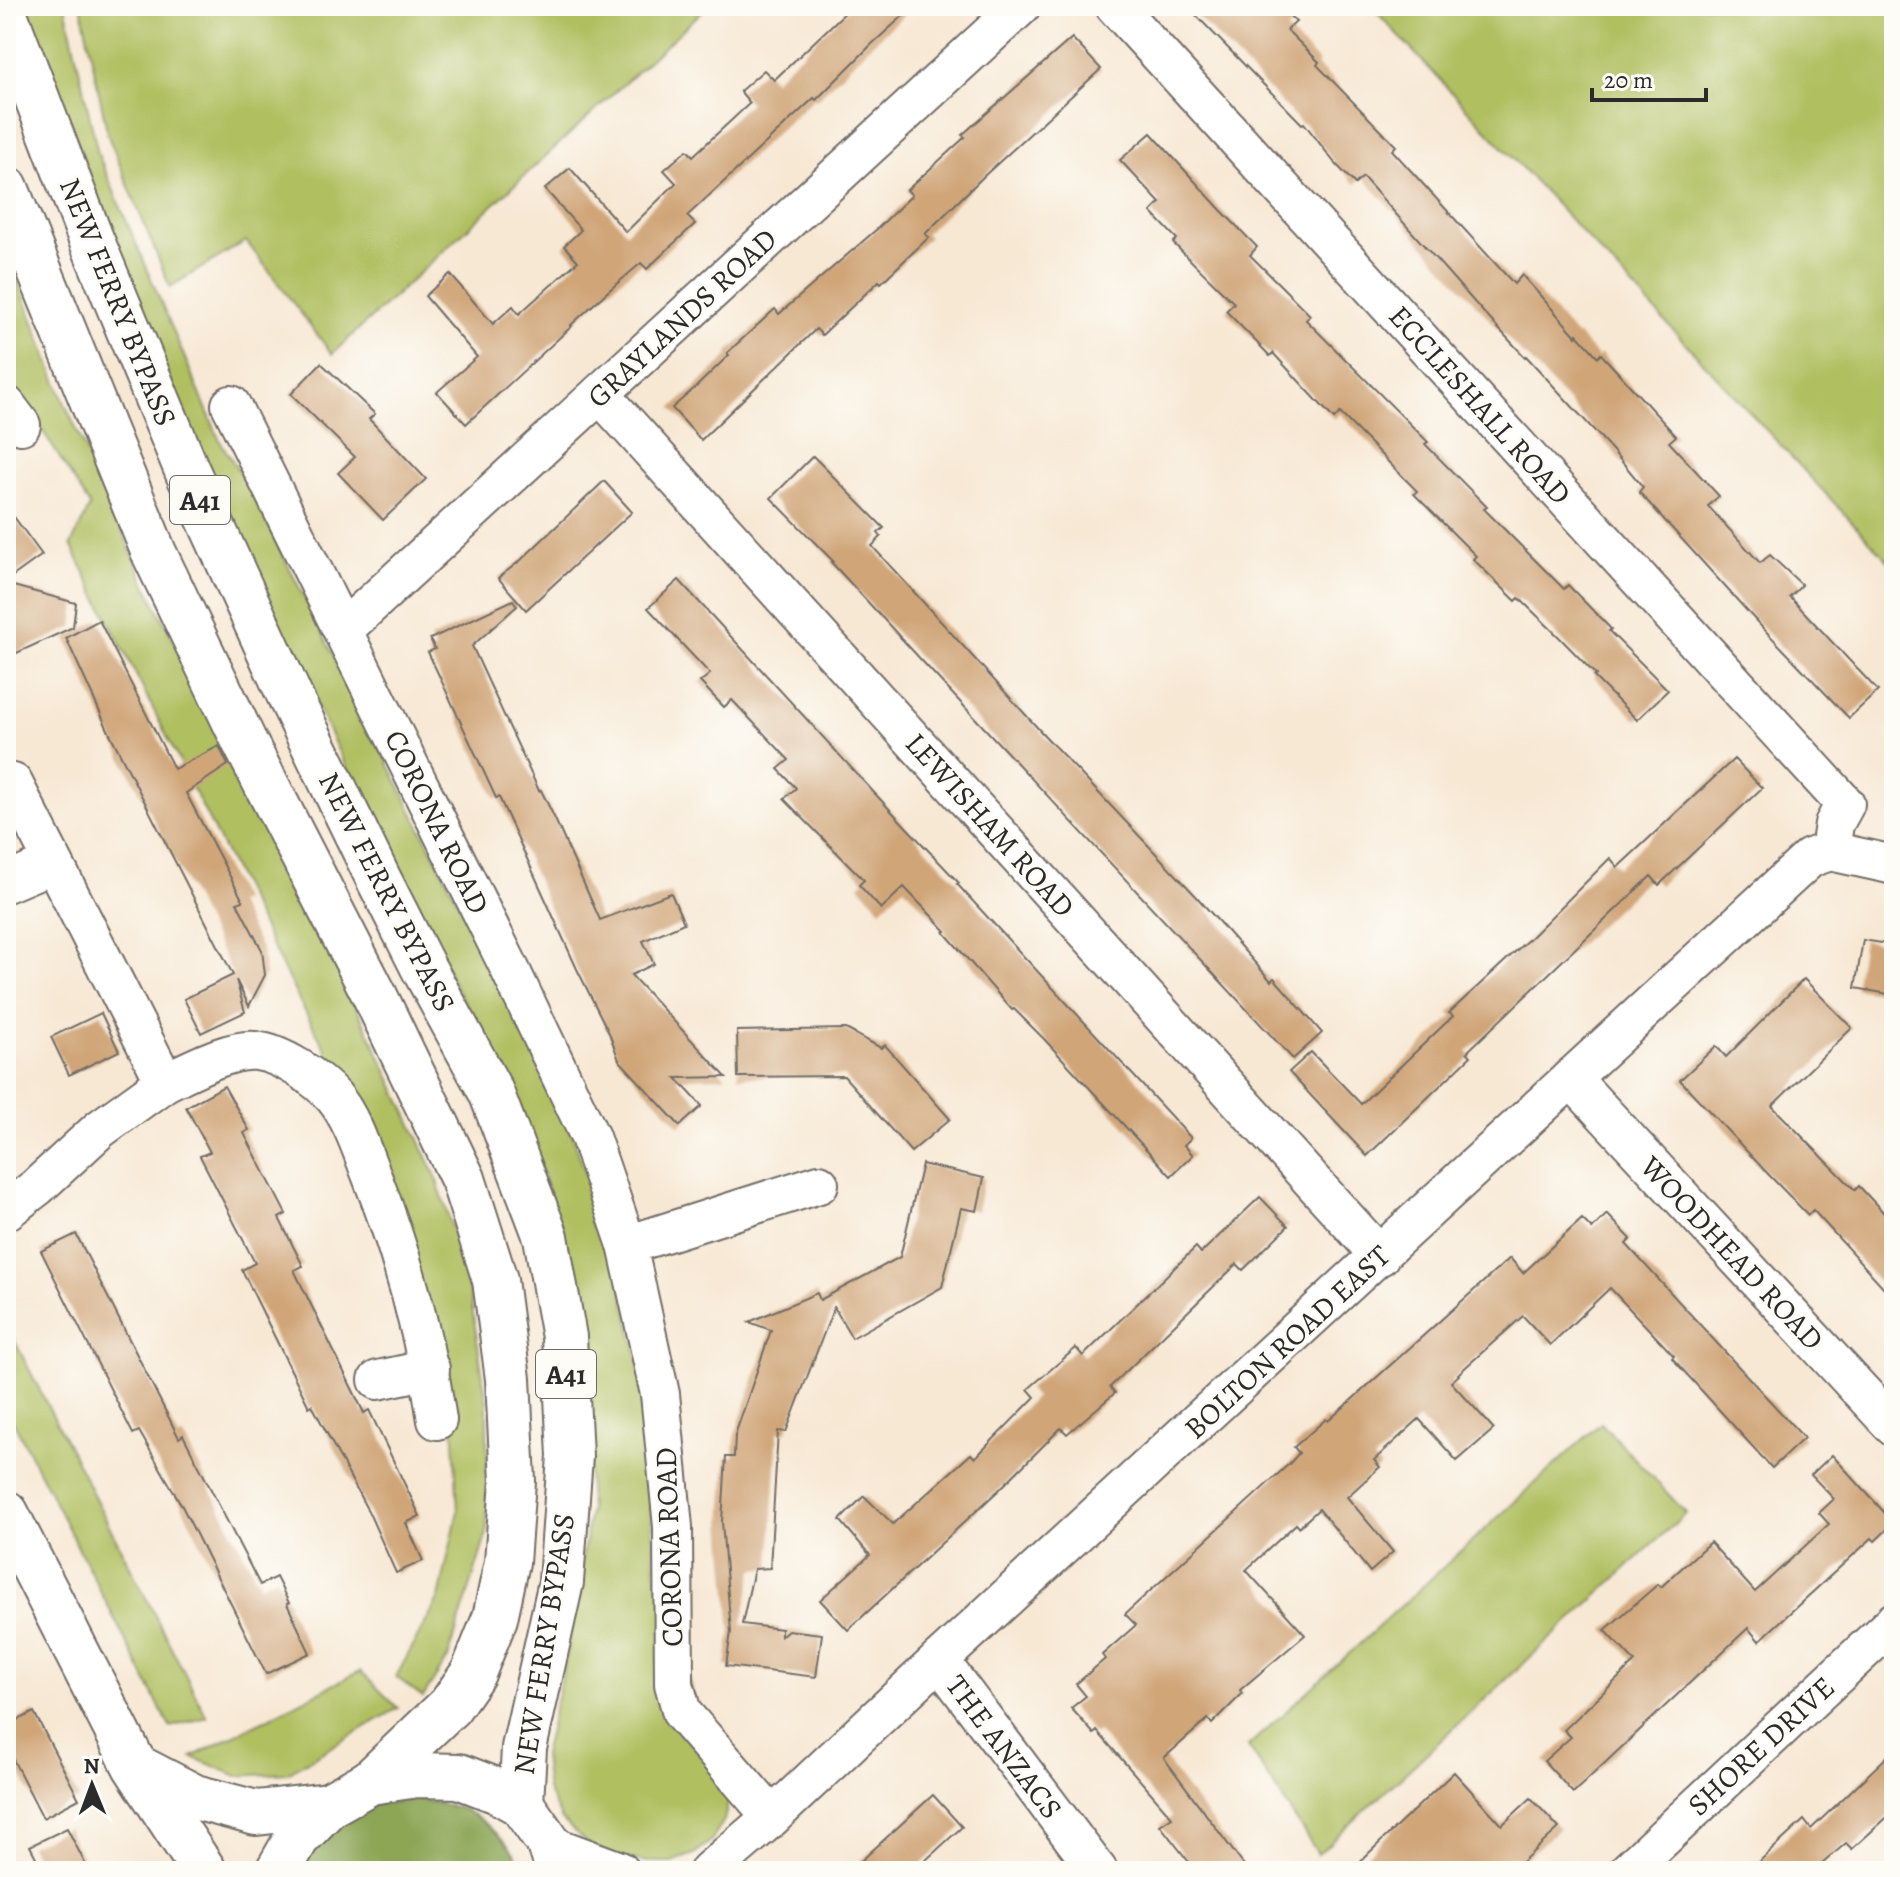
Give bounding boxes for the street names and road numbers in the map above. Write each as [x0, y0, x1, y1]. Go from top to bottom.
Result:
street label: NEW FERRY BYPASS [50, 172, 186, 432]
street label: GRAYLANDS ROAD [578, 220, 786, 416]
street label: ECCLESHALL ROAD [1380, 297, 1580, 513]
road number: A41 [170, 476, 230, 524]
street label: CORONA ROAD [375, 723, 499, 921]
street label: LEWISHAM ROAD [896, 724, 1084, 926]
street label: NEW FERRY BYPASS [309, 765, 465, 1019]
street label: WOODHEAD ROAD [1631, 1147, 1832, 1359]
street label: BOLTON ROAD EAST [1176, 1236, 1399, 1448]
road number: A41 [536, 1350, 596, 1398]
street label: CORONA ROAD [646, 1446, 692, 1648]
street label: NEW FERRY BYPASS [504, 1510, 584, 1778]
street label: THE ANZACS [937, 1667, 1071, 1827]
street label: SHORE DRIVE [1679, 1667, 1843, 1825]

